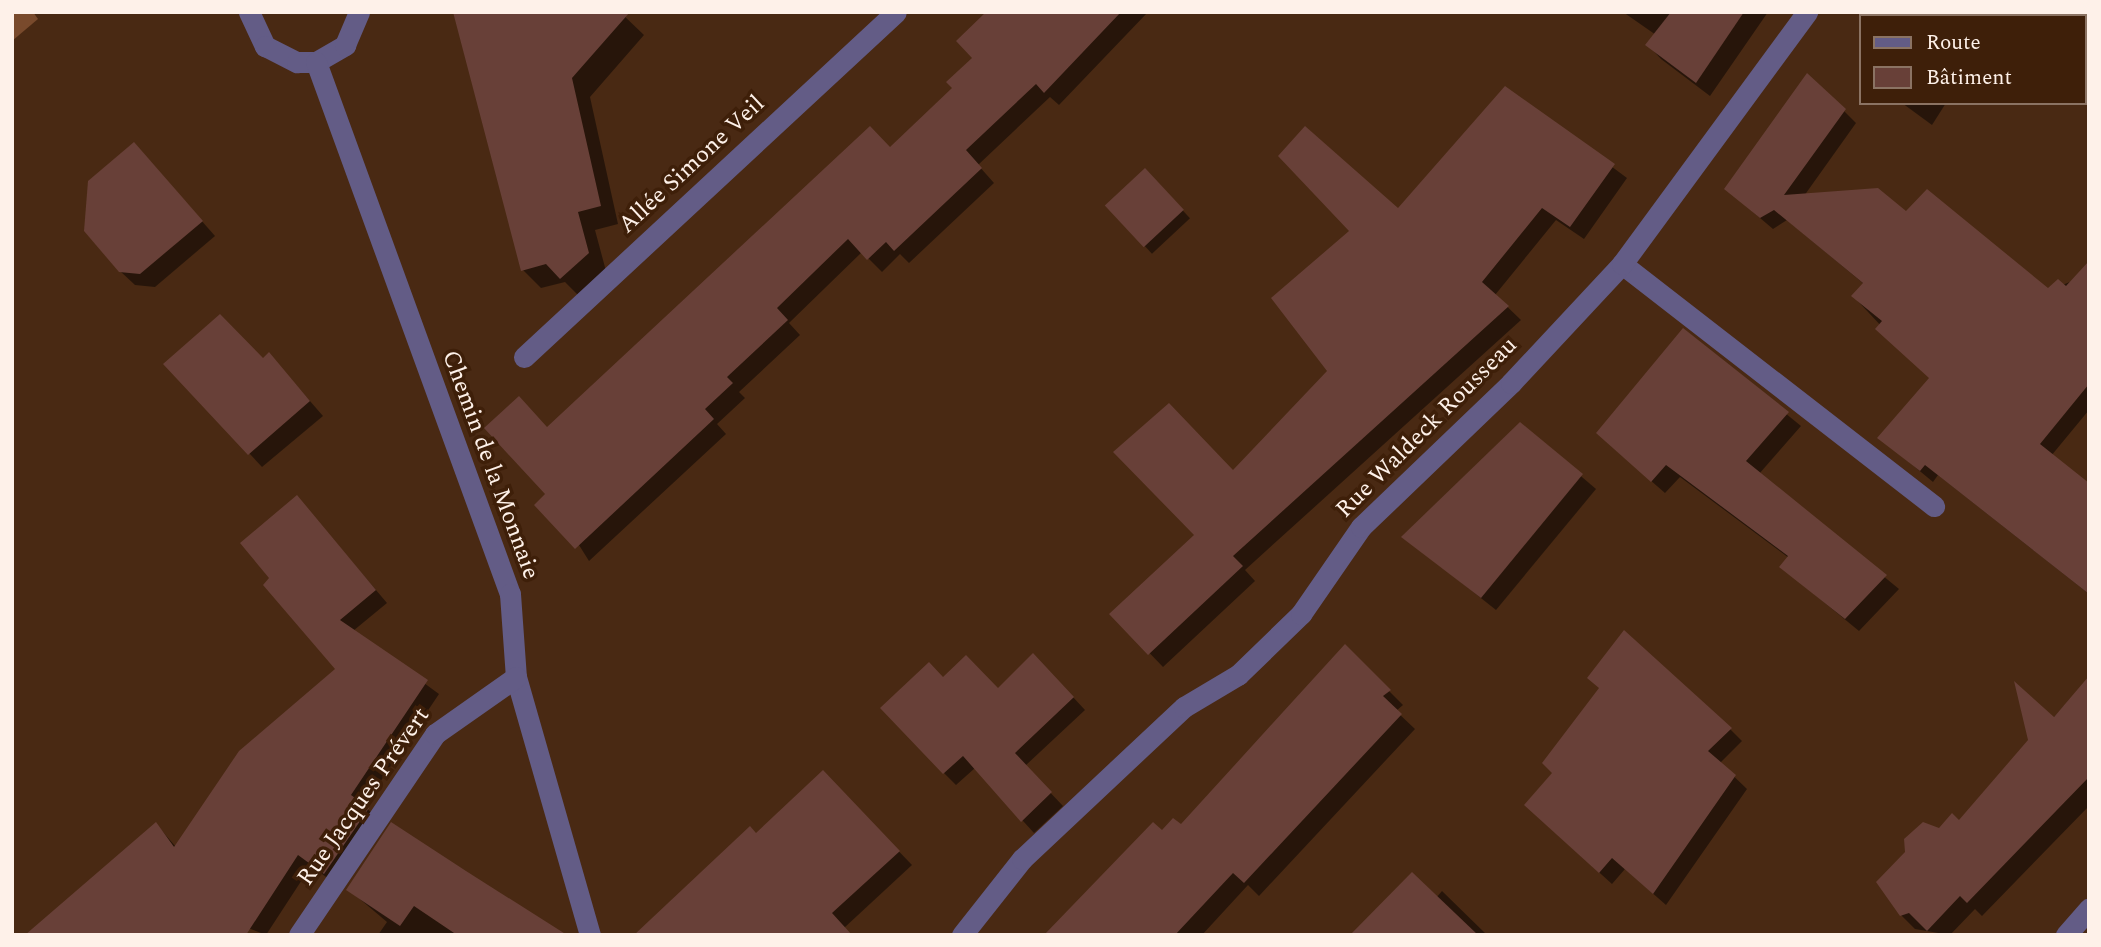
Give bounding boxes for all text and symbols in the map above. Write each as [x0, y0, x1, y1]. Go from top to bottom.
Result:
legend [1860, 14, 2087, 105]
text: Route [1926, 27, 1981, 59]
text: Bâtiment [1926, 62, 2012, 94]
street label: Allée Simone Veil [613, 90, 771, 240]
street label: Rue Waldeck Rousseau [1330, 331, 1524, 525]
street label: Chemin de la Monnaie [435, 347, 545, 583]
street label: Rue Jacques Prévert [292, 702, 436, 892]

